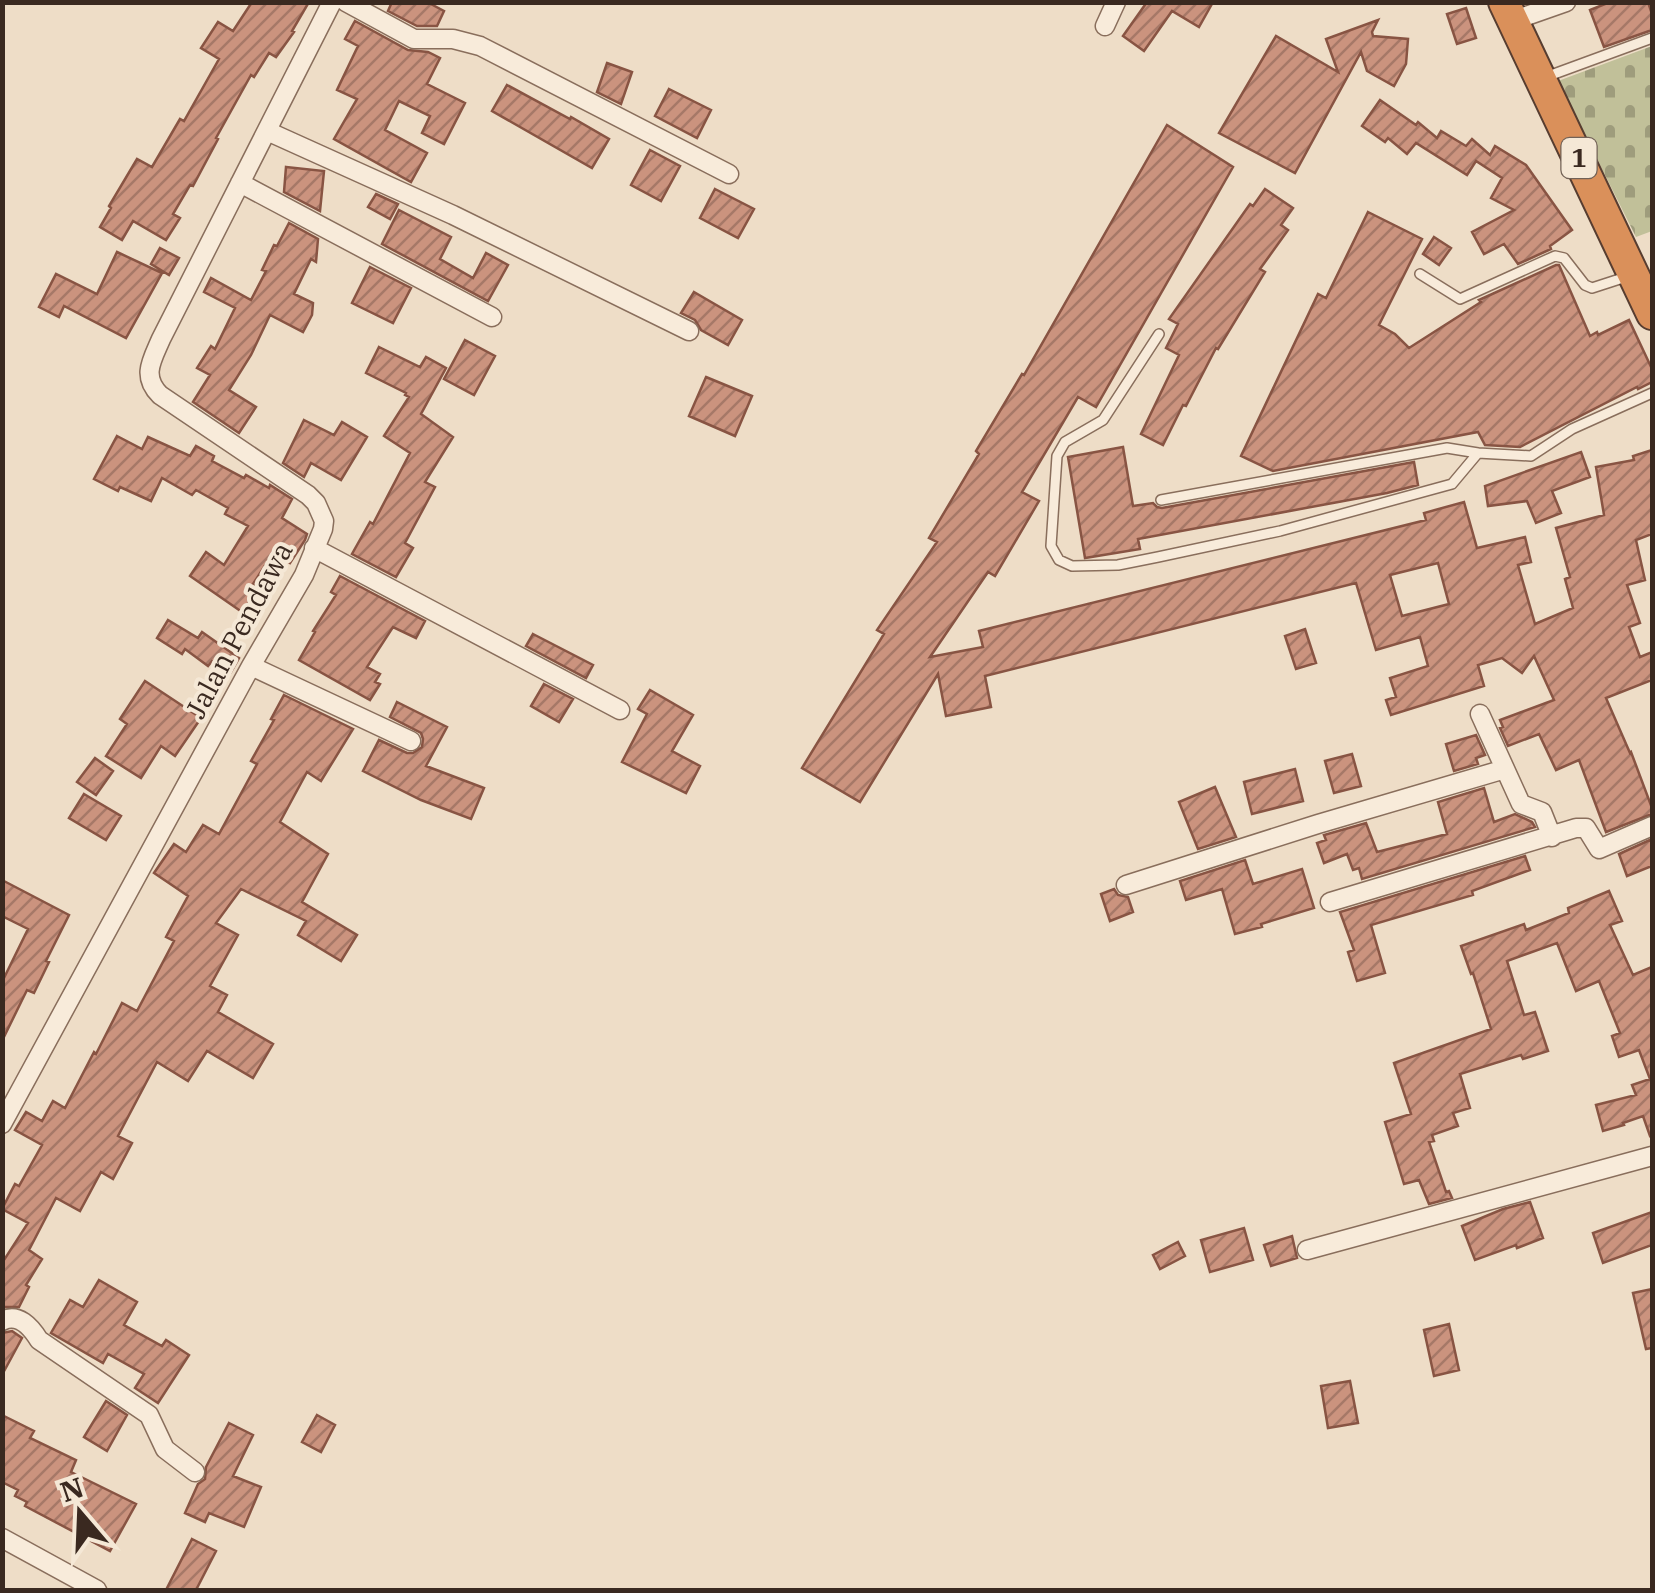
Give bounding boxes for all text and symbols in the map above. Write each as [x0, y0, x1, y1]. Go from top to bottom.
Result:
road number: 1 [1562, 138, 1596, 178]
street label: Jalan Pendawa [177, 535, 301, 724]
north arrow [30, 1463, 130, 1563]
text: N [55, 1468, 88, 1510]

